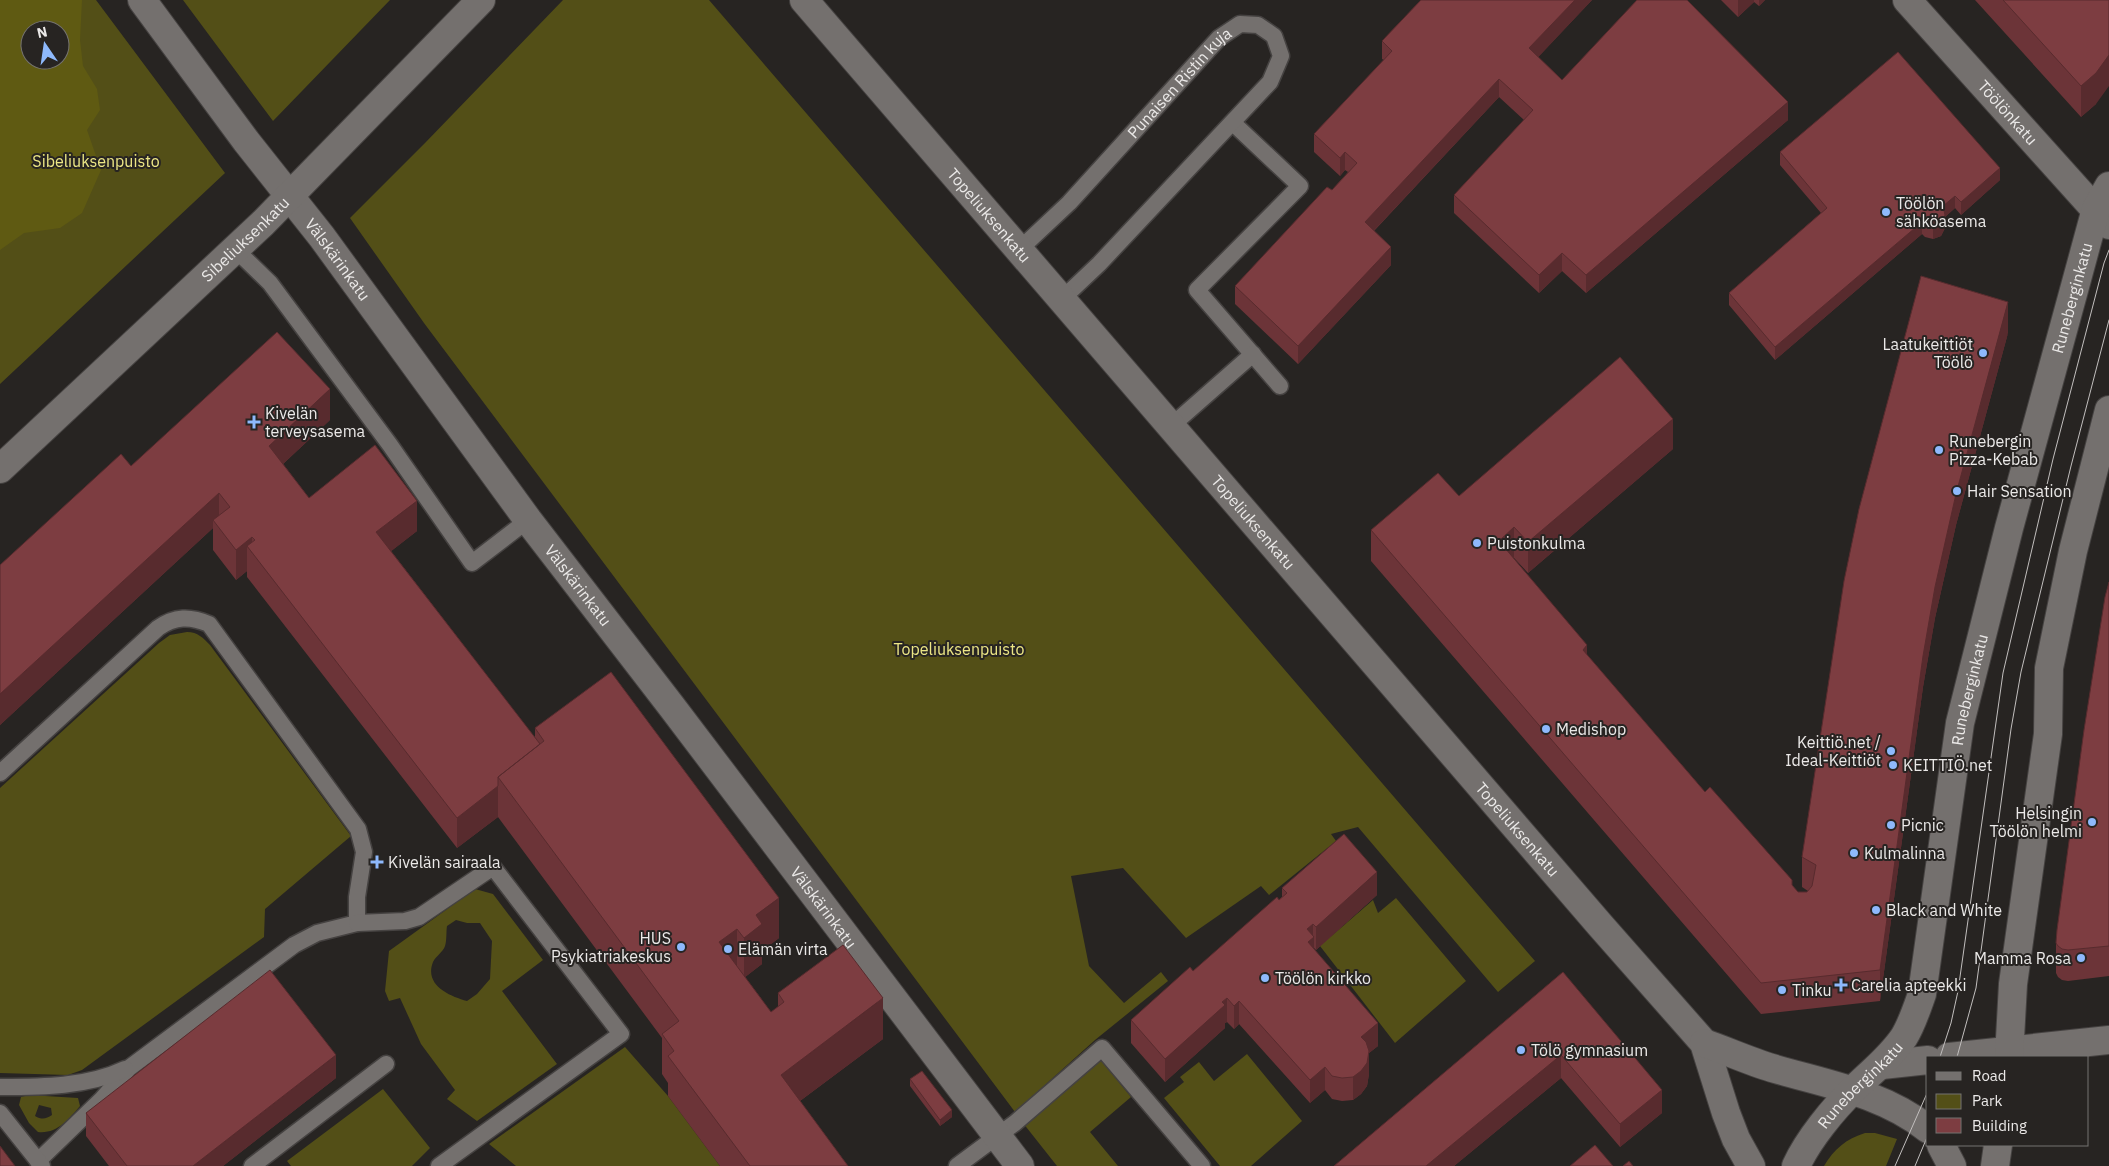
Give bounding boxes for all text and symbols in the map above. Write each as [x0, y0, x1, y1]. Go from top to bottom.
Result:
north arrow [20, 20, 70, 70]
text: N [35, 22, 49, 42]
street label: Punaisen Ristin kuja [1123, 22, 1235, 142]
street label: Töölönkatu [1974, 76, 2042, 149]
park label: Sibeliuksenpuisto [32, 151, 160, 171]
street label: Topeliuksenkatu [943, 164, 1035, 267]
street label: Sibeliuksenkatu [197, 192, 293, 286]
place label: Töölön sähköasema [1896, 193, 1987, 231]
marker: Töölön sähköasema [1880, 206, 1892, 218]
street label: Välskärinkatu [301, 214, 375, 304]
street label: Runeberginkatu [2047, 240, 2096, 356]
place label: Laatukeittiöt Töölö [1883, 334, 1973, 372]
marker: Laatukeittiöt Töölö [1977, 347, 1989, 359]
place label: Kivelän terveysasema [265, 403, 366, 441]
marker: Kivelän terveysasema [247, 415, 261, 429]
place label: Runebergin Pizza-Kebab [1949, 431, 2038, 469]
marker: Runebergin Pizza-Kebab [1933, 444, 1945, 456]
street label: Topeliuksenkatu [1207, 471, 1300, 574]
place label: Hair Sensation [1967, 481, 2072, 501]
marker: Hair Sensation [1951, 485, 1963, 497]
place label: Puistonkulma [1487, 533, 1586, 553]
marker: Puistonkulma [1471, 537, 1483, 549]
street label: Välskärinkatu [541, 541, 616, 630]
street label: Runeberginkatu [1947, 632, 1992, 747]
park label: Topeliuksenpuisto [893, 639, 1025, 659]
place label: Medishop [1556, 719, 1626, 739]
marker: Medishop [1540, 723, 1552, 735]
place label: Keittiö.net / Ideal-Keittiöt [1785, 732, 1881, 770]
marker: Keittiö.net / Ideal-Keittiöt [1885, 745, 1897, 757]
place label: KEITTIÖ.net [1903, 755, 1992, 775]
marker: KEITTIÖ.net [1887, 759, 1899, 771]
street label: Topeliuksenkatu [1471, 778, 1564, 881]
place label: Helsingin Töölön helmi [1990, 803, 2082, 841]
place label: Picnic [1901, 815, 1944, 835]
marker: Helsingin Töölön helmi [2086, 816, 2098, 828]
marker: Picnic [1885, 819, 1897, 831]
place label: Kulmalinna [1864, 843, 1945, 863]
marker: Kulmalinna [1848, 847, 1860, 859]
place label: Kivelän sairaala [388, 852, 501, 872]
marker: Kivelän sairaala [370, 855, 384, 869]
street label: Välskärinkatu [786, 862, 861, 952]
place label: Black and White [1886, 900, 2002, 920]
marker: Black and White [1870, 904, 1882, 916]
place label: HUS Psykiatriakeskus [551, 928, 671, 966]
place label: Elämän virta [738, 939, 828, 959]
marker: HUS Psykiatriakeskus [675, 941, 687, 953]
marker: Elämän virta [722, 943, 734, 955]
place label: Mamma Rosa [1974, 948, 2071, 968]
marker: Mamma Rosa [2075, 952, 2087, 964]
place label: Töölön kirkko [1275, 968, 1371, 988]
marker: Töölön kirkko [1259, 972, 1271, 984]
place label: Carelia apteekki [1851, 975, 1966, 995]
marker: Carelia apteekki [1835, 979, 1847, 991]
place label: Tinku [1792, 980, 1832, 1000]
marker: Tinku [1776, 984, 1788, 996]
street label: Runeberginkatu [1813, 1037, 1907, 1132]
place label: Tölö gymnasium [1531, 1040, 1648, 1060]
marker: Tölö gymnasium [1515, 1044, 1527, 1056]
legend [1926, 1056, 2089, 1146]
text: Road [1972, 1066, 2007, 1085]
text: Park [1972, 1091, 2002, 1110]
text: Building [1972, 1116, 2027, 1135]

